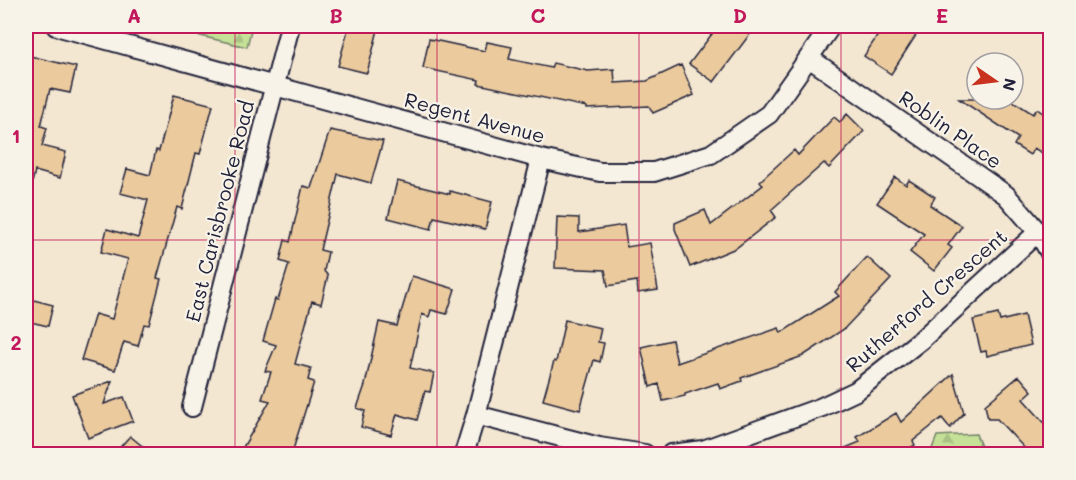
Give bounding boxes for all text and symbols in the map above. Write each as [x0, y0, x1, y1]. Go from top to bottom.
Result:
text: A [127, 2, 141, 28]
text: B [329, 2, 343, 28]
text: C [531, 2, 546, 28]
text: D [733, 2, 747, 28]
text: E [936, 2, 948, 28]
north arrow [965, 51, 1025, 111]
text: N [998, 76, 1022, 93]
street label: Roblin Place [894, 84, 1008, 174]
street label: Regent Avenue [402, 86, 548, 148]
street label: East Carisbrooke Road [179, 98, 259, 324]
text: 1 [12, 122, 20, 148]
street label: Rutherford Crescent [840, 223, 1012, 377]
text: 2 [10, 329, 22, 355]

